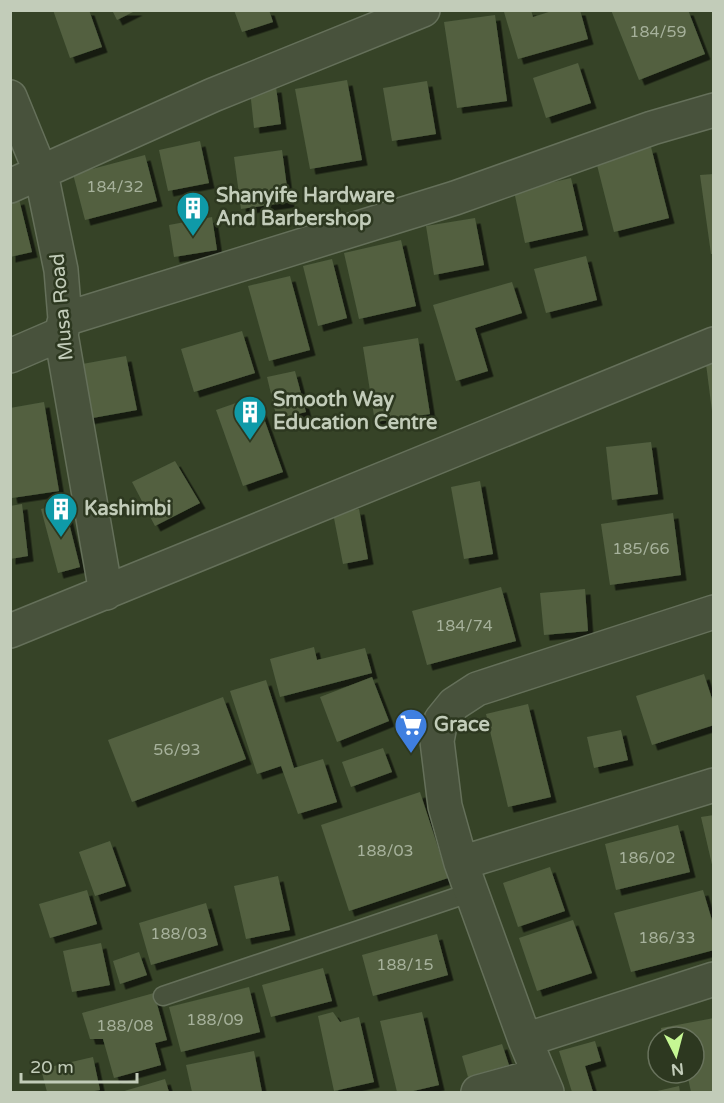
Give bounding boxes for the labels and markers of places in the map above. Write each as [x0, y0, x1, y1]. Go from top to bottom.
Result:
place label: Shanyife Hardware And Barbershop [216, 184, 395, 231]
building icon: Shanyife Hardware And Barbershop [175, 190, 211, 237]
place label: Smooth Way Education Centre [273, 388, 437, 435]
building icon: Smooth Way Education Centre [232, 394, 268, 441]
building icon: Kashimbi [43, 491, 79, 538]
place label: Kashimbi [84, 497, 171, 521]
supermarket icon: Grace [393, 707, 429, 754]
place label: Grace [434, 713, 490, 737]

